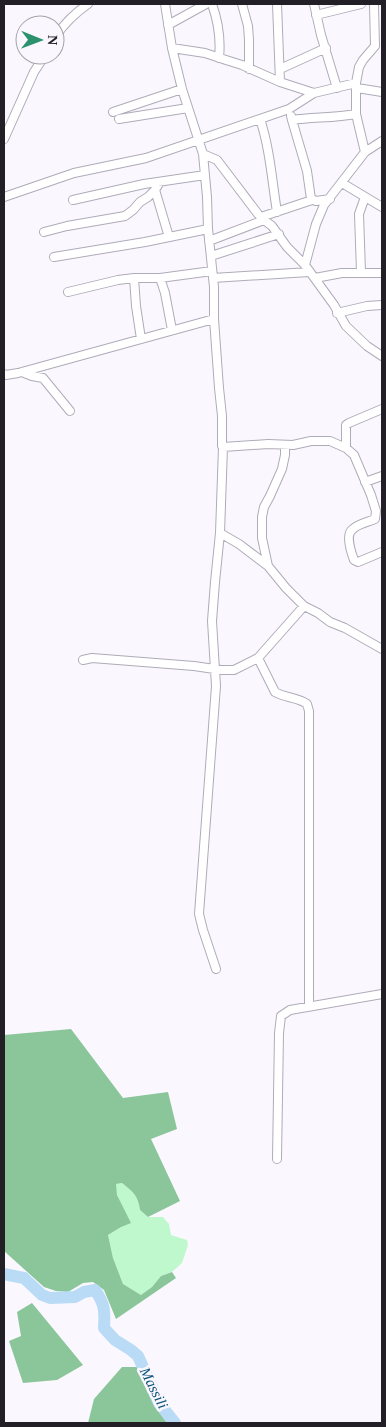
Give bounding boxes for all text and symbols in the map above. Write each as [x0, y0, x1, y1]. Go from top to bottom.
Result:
north arrow [15, 15, 65, 65]
text: N [45, 35, 60, 45]
water label: Massili [136, 1364, 171, 1411]

